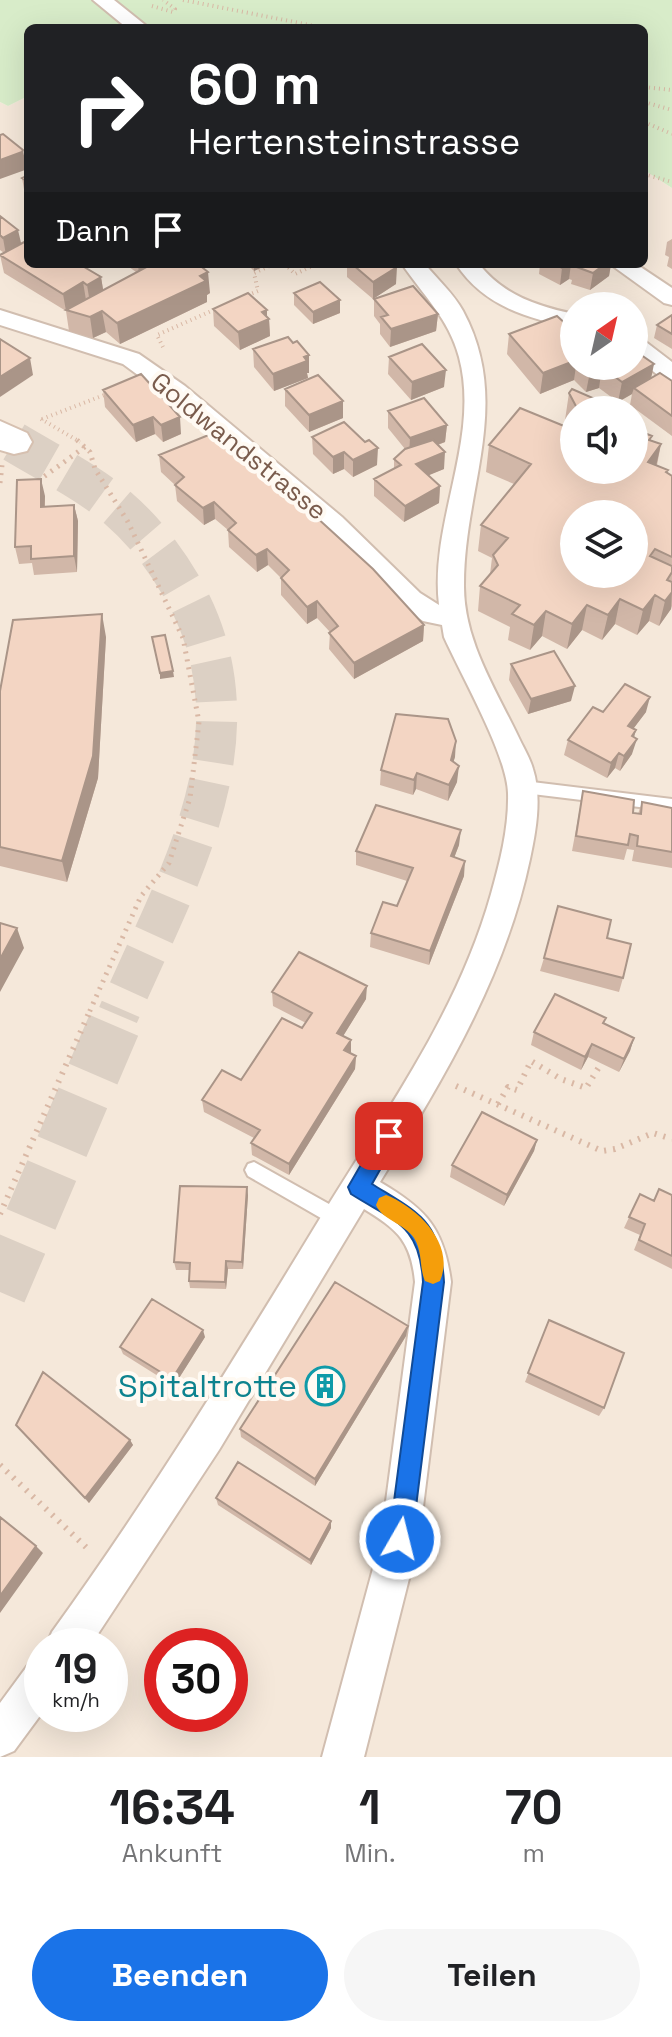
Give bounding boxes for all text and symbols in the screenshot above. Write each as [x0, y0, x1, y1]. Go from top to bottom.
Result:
text: 60 m [188, 49, 321, 120]
icon: right [56, 56, 160, 160]
text: Hertensteinstrasse [188, 119, 520, 165]
icon: arrive [146, 208, 190, 252]
text: Dann [56, 211, 130, 250]
north arrow [560, 292, 648, 380]
map controls [560, 292, 648, 588]
street label: Goldwandstrasse [144, 365, 334, 527]
button: sound [560, 396, 648, 484]
button: layers [560, 500, 648, 588]
pin [355, 1102, 423, 1170]
icon: arrive [367, 1114, 411, 1158]
building icon: Spitaltrotte [304, 1365, 346, 1407]
place label: Spitaltrotte [118, 1366, 297, 1406]
position arrow [358, 1497, 442, 1581]
speed limit sign: 30 [144, 1628, 248, 1732]
text: 19 [55, 1644, 97, 1695]
text: km/h [52, 1687, 100, 1713]
text: 16:34 [109, 1777, 235, 1838]
text: 1 [359, 1777, 381, 1838]
text: 70 [505, 1777, 563, 1838]
text: Ankunft [122, 1836, 223, 1870]
text: Min. [344, 1836, 396, 1870]
text: m [523, 1836, 545, 1870]
button: Beenden [32, 1929, 328, 2021]
button: Teilen [344, 1929, 640, 2021]

